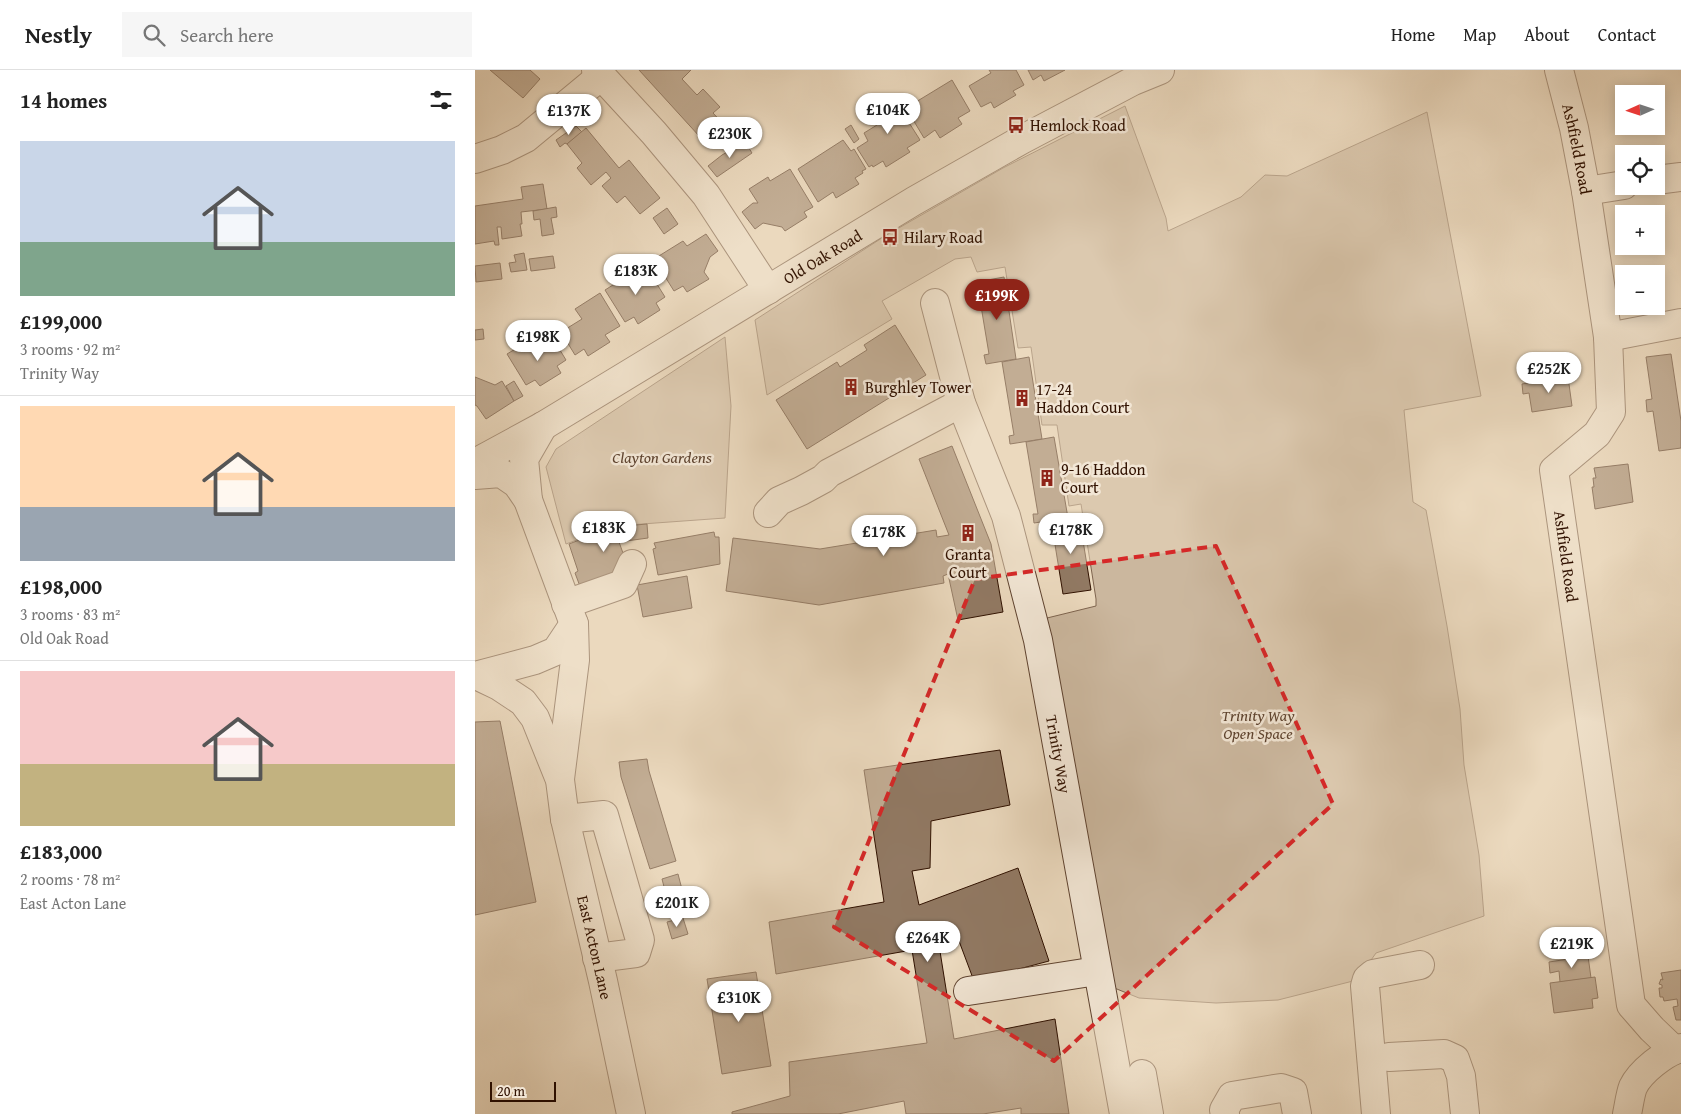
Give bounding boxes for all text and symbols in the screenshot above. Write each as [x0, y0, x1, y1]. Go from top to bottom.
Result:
search box [122, 12, 472, 57]
text: Nestly [25, 17, 92, 52]
icon: search [140, 21, 168, 49]
text: Search here [180, 21, 274, 49]
text: Home [1391, 21, 1435, 48]
text: Map [1463, 21, 1496, 48]
text: About [1524, 21, 1570, 48]
text: Contact [1598, 21, 1656, 48]
text: 14 homes [20, 85, 107, 116]
north arrow [1615, 85, 1665, 135]
map controls [1615, 85, 1665, 315]
icon: filters [427, 86, 455, 114]
pin: £104K [853, 92, 923, 135]
pin: £137K [534, 93, 604, 136]
text: £104K [866, 97, 910, 121]
text: £137K [547, 98, 591, 122]
street label: Ashfield Road [1556, 101, 1598, 197]
place label: Hemlock Road [1030, 113, 1126, 137]
bus stop icon: Hemlock Road [1006, 115, 1026, 135]
pin: £230K [695, 116, 765, 159]
text: £230K [708, 121, 752, 145]
button: locate [1615, 145, 1665, 195]
icon: home [193, 173, 283, 263]
button: + [1615, 205, 1665, 255]
street label: Old Oak Road [778, 223, 867, 290]
place label: Hilary Road [904, 225, 983, 249]
bus stop icon: Hilary Road [880, 227, 900, 247]
pin: £183K [601, 254, 671, 296]
text: £183K [614, 258, 658, 282]
button: − [1615, 265, 1665, 315]
pin: £199K [962, 278, 1032, 321]
text: £199K [975, 283, 1019, 307]
text: £199,000 [20, 306, 102, 337]
pin: £198K [503, 320, 573, 362]
text: £198K [516, 324, 560, 348]
text: 3 rooms · 92 m² [20, 337, 120, 361]
pin: £252K [1514, 352, 1584, 394]
text: £252K [1527, 356, 1571, 380]
text: Trinity Way [20, 361, 99, 385]
place label: Burghley Tower [865, 375, 972, 399]
building icon: Burghley Tower [841, 377, 861, 397]
place label: 17-24 Haddon Court [1036, 377, 1130, 419]
building icon: 17-24 Haddon Court [1012, 388, 1032, 408]
icon: home [193, 439, 283, 529]
park label: Clayton Gardens [612, 445, 712, 469]
place label: 9-16 Haddon Court [1061, 457, 1146, 499]
building icon: 9-16 Haddon Court [1037, 468, 1057, 488]
street label: Ashfield Road [1548, 509, 1585, 604]
pin: £183K [569, 510, 639, 553]
pin: £178K [1036, 512, 1106, 555]
pin: £178K [849, 514, 919, 557]
text: £183K [582, 515, 626, 539]
text: £178K [1049, 517, 1093, 541]
text: £178K [862, 519, 906, 543]
building icon: Granta Court [958, 523, 978, 543]
place label: Granta Court [945, 542, 991, 584]
text: £198,000 [20, 571, 102, 602]
text: 3 rooms · 83 m² [20, 602, 120, 626]
text: Old Oak Road [20, 626, 109, 650]
park label: Trinity Way Open Space [1221, 703, 1295, 745]
icon: home [193, 704, 283, 794]
street label: Trinity Way [1040, 713, 1078, 795]
text: £183,000 [20, 836, 102, 867]
text: 2 rooms · 78 m² [20, 867, 120, 891]
pin: £201K [642, 886, 712, 928]
text: £201K [655, 890, 699, 914]
text: East Acton Lane [20, 891, 126, 915]
street label: East Acton Lane [571, 893, 619, 1002]
pin: £264K [893, 920, 963, 963]
text: £264K [906, 925, 950, 949]
pin: £219K [1537, 926, 1607, 969]
text: £219K [1550, 931, 1594, 955]
pin: £310K [704, 980, 774, 1023]
text: £310K [717, 985, 761, 1009]
scale bar [490, 1079, 556, 1102]
text: 20 m [497, 1081, 525, 1101]

